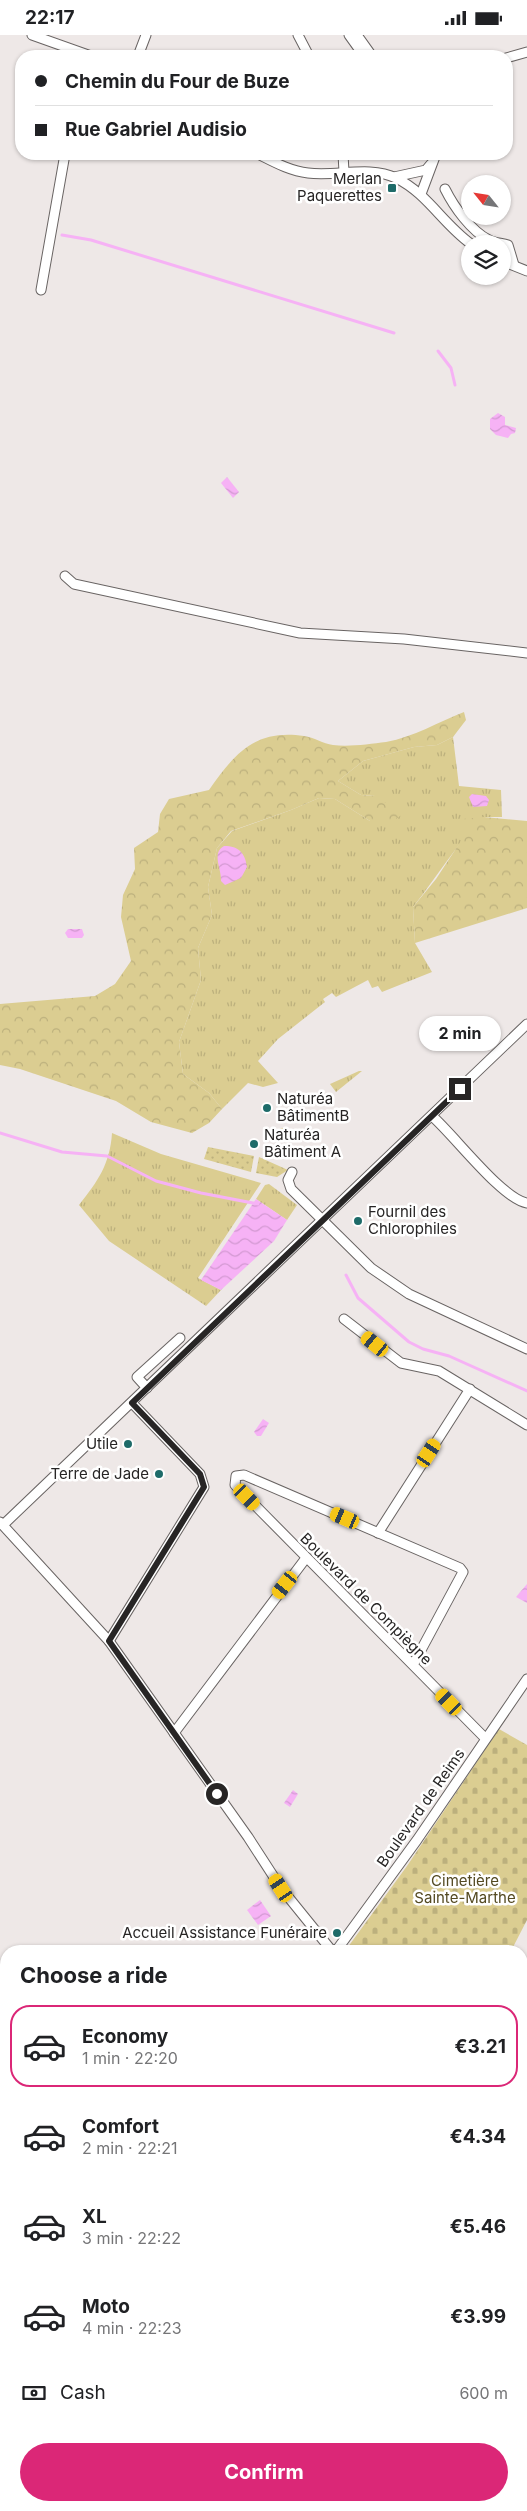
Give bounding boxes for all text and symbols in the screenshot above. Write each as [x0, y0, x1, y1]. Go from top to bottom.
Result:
text: 22:17 [25, 6, 75, 29]
text: Chemin du Four de Buze [65, 70, 290, 93]
text: Rue Gabriel Audisio [65, 118, 247, 141]
place label: Merlan Paquerettes [297, 169, 382, 205]
north arrow [461, 175, 511, 225]
map controls [461, 175, 511, 285]
marker: Merlan Paquerettes [386, 182, 398, 194]
button: layers [461, 235, 511, 285]
callout: 2 min [419, 1017, 501, 1051]
text: 2 min [439, 1023, 481, 1043]
route end [449, 1078, 471, 1100]
place label: Naturéa BâtimentB [277, 1089, 349, 1125]
marker: Naturéa BâtimentB [261, 1102, 273, 1114]
place label: Naturéa Bâtiment A [264, 1125, 341, 1161]
marker: Naturéa Bâtiment A [248, 1138, 260, 1150]
place label: Fournil des Chlorophiles [368, 1202, 457, 1238]
marker: Fournil des Chlorophiles [352, 1215, 364, 1227]
car [358, 1329, 391, 1359]
place label: Utile [86, 1434, 118, 1453]
car [414, 1436, 443, 1470]
marker: Utile [122, 1438, 134, 1450]
place label: Terre de Jade [50, 1464, 149, 1483]
marker: Terre de Jade [153, 1468, 165, 1480]
car [231, 1481, 262, 1513]
car [328, 1505, 361, 1531]
street label: Boulevard de Compiègne [296, 1529, 436, 1669]
car [269, 1569, 300, 1601]
car [433, 1686, 464, 1718]
street label: Boulevard de Reims [373, 1745, 469, 1871]
route start [206, 1783, 228, 1805]
car [266, 1871, 295, 1905]
park label: Cimetière Sainte-Marthe [414, 1871, 516, 1907]
place label: Accueil Assistance Funéraire [122, 1923, 327, 1942]
marker: Accueil Assistance Funéraire [331, 1927, 343, 1939]
text: Choose a ride [20, 1962, 168, 1988]
icon: car [22, 2024, 67, 2069]
text: Economy [82, 2025, 168, 2048]
text: €3.21 [455, 2035, 506, 2058]
text: 1 min · 22:20 [82, 2048, 178, 2068]
icon: car [22, 2114, 67, 2159]
text: Comfort [82, 2115, 159, 2138]
text: €4.34 [450, 2125, 506, 2148]
text: 2 min · 22:21 [82, 2138, 178, 2158]
icon: car [22, 2204, 67, 2249]
text: XL [82, 2205, 107, 2228]
text: €5.46 [450, 2215, 506, 2238]
text: 3 min · 22:22 [82, 2228, 181, 2248]
icon: car [22, 2294, 67, 2339]
text: Moto [82, 2295, 130, 2318]
text: €3.99 [450, 2305, 506, 2328]
text: 4 min · 22:23 [82, 2318, 182, 2338]
icon: cash [20, 2379, 48, 2407]
text: Cash [60, 2381, 106, 2404]
text: 600 m [459, 2383, 508, 2403]
button: Confirm [20, 2443, 508, 2501]

